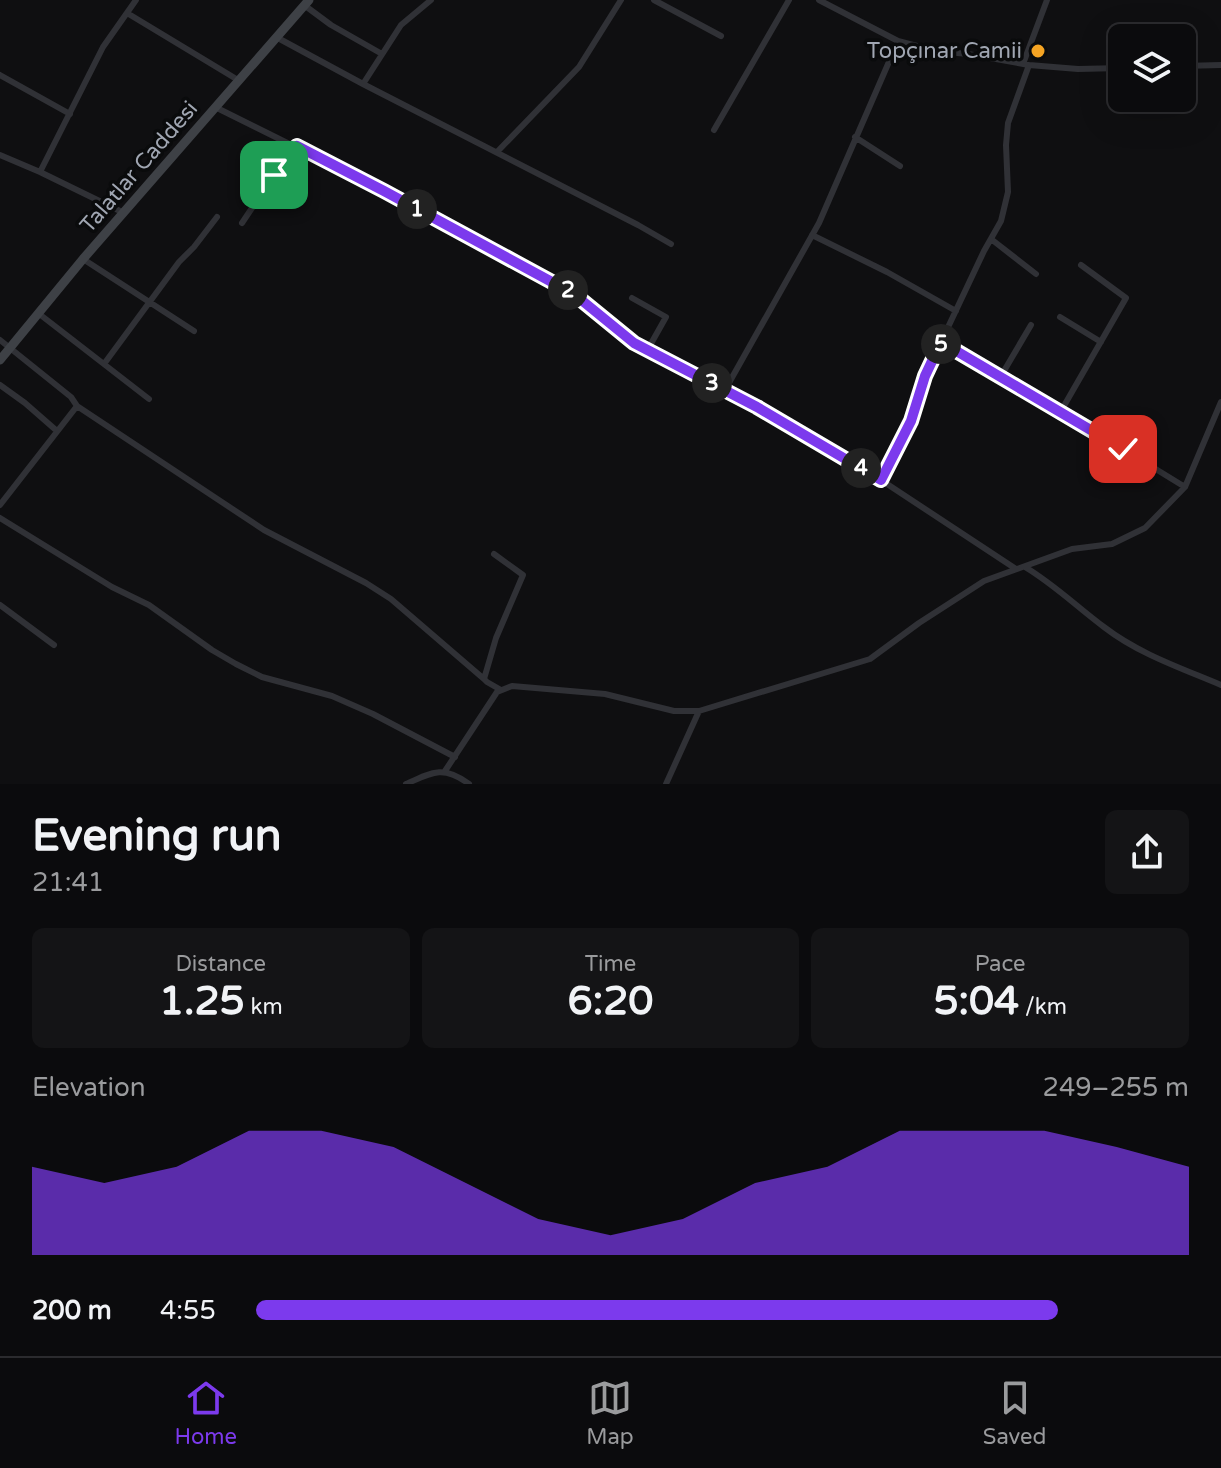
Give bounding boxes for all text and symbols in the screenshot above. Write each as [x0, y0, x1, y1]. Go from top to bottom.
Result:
map controls [1108, 24, 1196, 112]
button: layers [1108, 24, 1196, 112]
place label: Topçınar Camii [867, 38, 1022, 64]
marker: Topçınar Camii [1029, 42, 1047, 60]
street label: Talatlar Caddesi [75, 96, 203, 238]
pin [240, 141, 308, 209]
icon: arrive [252, 153, 296, 197]
pin: 1 [397, 189, 437, 229]
text: 1 [410, 196, 424, 222]
pin: 2 [548, 270, 588, 310]
text: 2 [561, 277, 575, 303]
pin: 5 [921, 324, 961, 364]
text: 5 [934, 331, 948, 357]
pin: 3 [692, 363, 732, 403]
text: 3 [705, 370, 719, 396]
pin [1089, 415, 1157, 483]
icon: check [1101, 427, 1145, 471]
pin: 4 [841, 448, 881, 488]
text: 4 [854, 455, 868, 481]
text: Evening run [32, 810, 281, 863]
button: share [1105, 810, 1189, 894]
text: 21:41 [32, 867, 104, 898]
text: Distance [176, 951, 266, 977]
text: Time [585, 951, 636, 977]
text: Pace [975, 951, 1025, 977]
text: 1.25 [159, 977, 245, 1025]
text: 6:20 [568, 977, 653, 1025]
text: 5:04 [933, 977, 1019, 1025]
text: km [245, 994, 283, 1020]
text: /km [1019, 994, 1067, 1020]
text: Elevation [32, 1072, 146, 1103]
text: 249–255 m [1043, 1072, 1189, 1103]
text: 200 m [32, 1295, 112, 1326]
text: 4:55 [160, 1295, 216, 1326]
tab: Home [175, 1376, 237, 1450]
tab: Map [586, 1376, 634, 1450]
tab: Saved [983, 1376, 1046, 1450]

